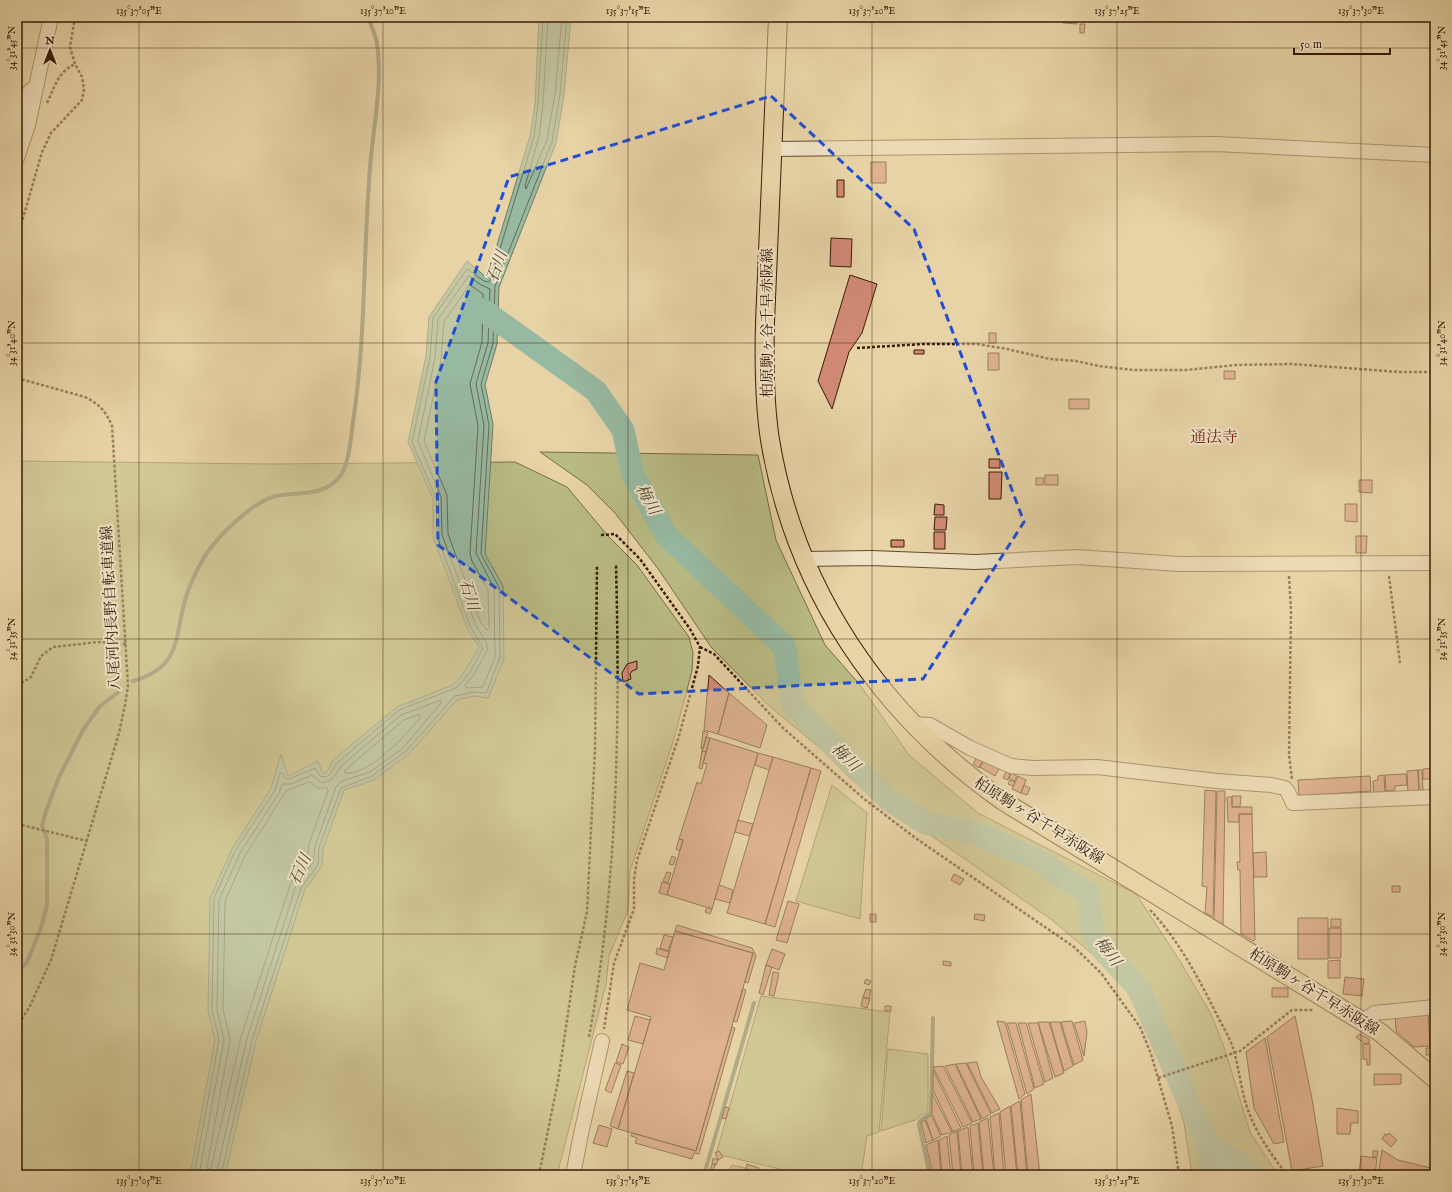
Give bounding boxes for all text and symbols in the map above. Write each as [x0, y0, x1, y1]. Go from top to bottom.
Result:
text: 135°37'05"E [116, 5, 162, 18]
text: 135°37'10"E [360, 5, 406, 18]
text: 135°37'15"E [606, 5, 650, 18]
text: 135°37'20"E [849, 5, 896, 18]
text: 135°37'25"E [1094, 5, 1140, 18]
text: 135°37'30"E [1338, 5, 1384, 18]
text: 34°31'45"N [6, 26, 19, 70]
text: 34°31'45"N [1436, 26, 1449, 70]
north arrow [30, 30, 70, 70]
scale bar [1294, 30, 1390, 56]
text: N [44, 34, 55, 48]
text: 50 m [1300, 37, 1322, 52]
water label: 石川 [483, 247, 514, 285]
street label: 柏原駒ヶ谷千早赤阪線 [758, 248, 777, 398]
text: 34°31'40"N [6, 320, 19, 366]
text: 34°31'40"N [1436, 320, 1449, 366]
district label: 通法寺 [1190, 428, 1238, 448]
water label: 梅川 [630, 481, 664, 521]
street label: 八尾河内長野自転車道線 [97, 525, 125, 691]
water label: 石川 [454, 577, 483, 615]
text: 34°31'35"N [6, 617, 19, 661]
text: 34°31'35"N [1436, 617, 1449, 661]
water label: 梅川 [827, 740, 865, 778]
street label: 柏原駒ヶ谷千早赤阪線 [970, 773, 1108, 869]
water label: 石川 [285, 849, 317, 889]
text: 34°31'30"N [6, 912, 19, 956]
text: 34°31'30"N [1436, 912, 1449, 956]
water label: 梅川 [1089, 933, 1126, 972]
street label: 柏原駒ヶ谷千早赤阪線 [1245, 944, 1383, 1040]
text: 135°37'05"E [116, 1175, 162, 1188]
text: 135°37'10"E [360, 1175, 406, 1188]
text: 135°37'15"E [606, 1175, 650, 1188]
text: 135°37'20"E [849, 1175, 896, 1188]
text: 135°37'25"E [1094, 1175, 1140, 1188]
text: 135°37'30"E [1338, 1175, 1384, 1188]

